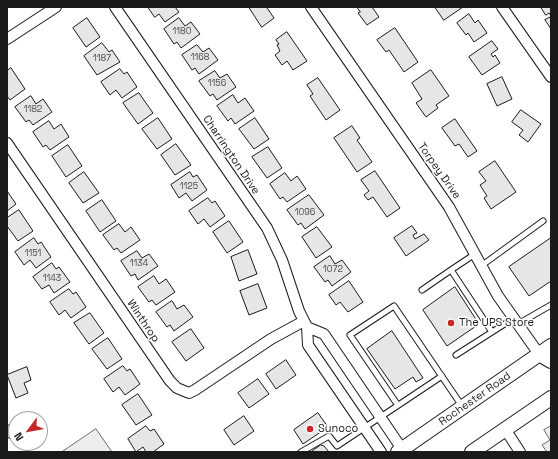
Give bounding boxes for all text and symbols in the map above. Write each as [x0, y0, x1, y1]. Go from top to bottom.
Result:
house number: 1180 [173, 27, 191, 37]
house number: 1168 [191, 53, 209, 63]
house number: 1187 [93, 54, 111, 64]
house number: 1156 [208, 79, 226, 89]
house number: 1182 [24, 105, 42, 115]
street label: Charrington Drive [200, 113, 262, 197]
street label: Torpey Drive [415, 140, 463, 202]
house number: 1125 [180, 182, 198, 192]
house number: 1096 [295, 208, 315, 218]
house number: 1151 [25, 249, 41, 259]
house number: 1134 [130, 259, 148, 269]
house number: 1072 [323, 265, 343, 275]
house number: 1143 [43, 274, 61, 284]
street label: Winthrop [124, 297, 162, 345]
place label: The UPS Store [459, 316, 534, 330]
marker: The UPS Store [446, 318, 456, 328]
street label: Rochester Road [437, 369, 513, 429]
north arrow [8, 411, 48, 451]
place label: Sunoco [318, 422, 358, 436]
marker: Sunoco [305, 424, 315, 434]
text: N [11, 430, 27, 444]

